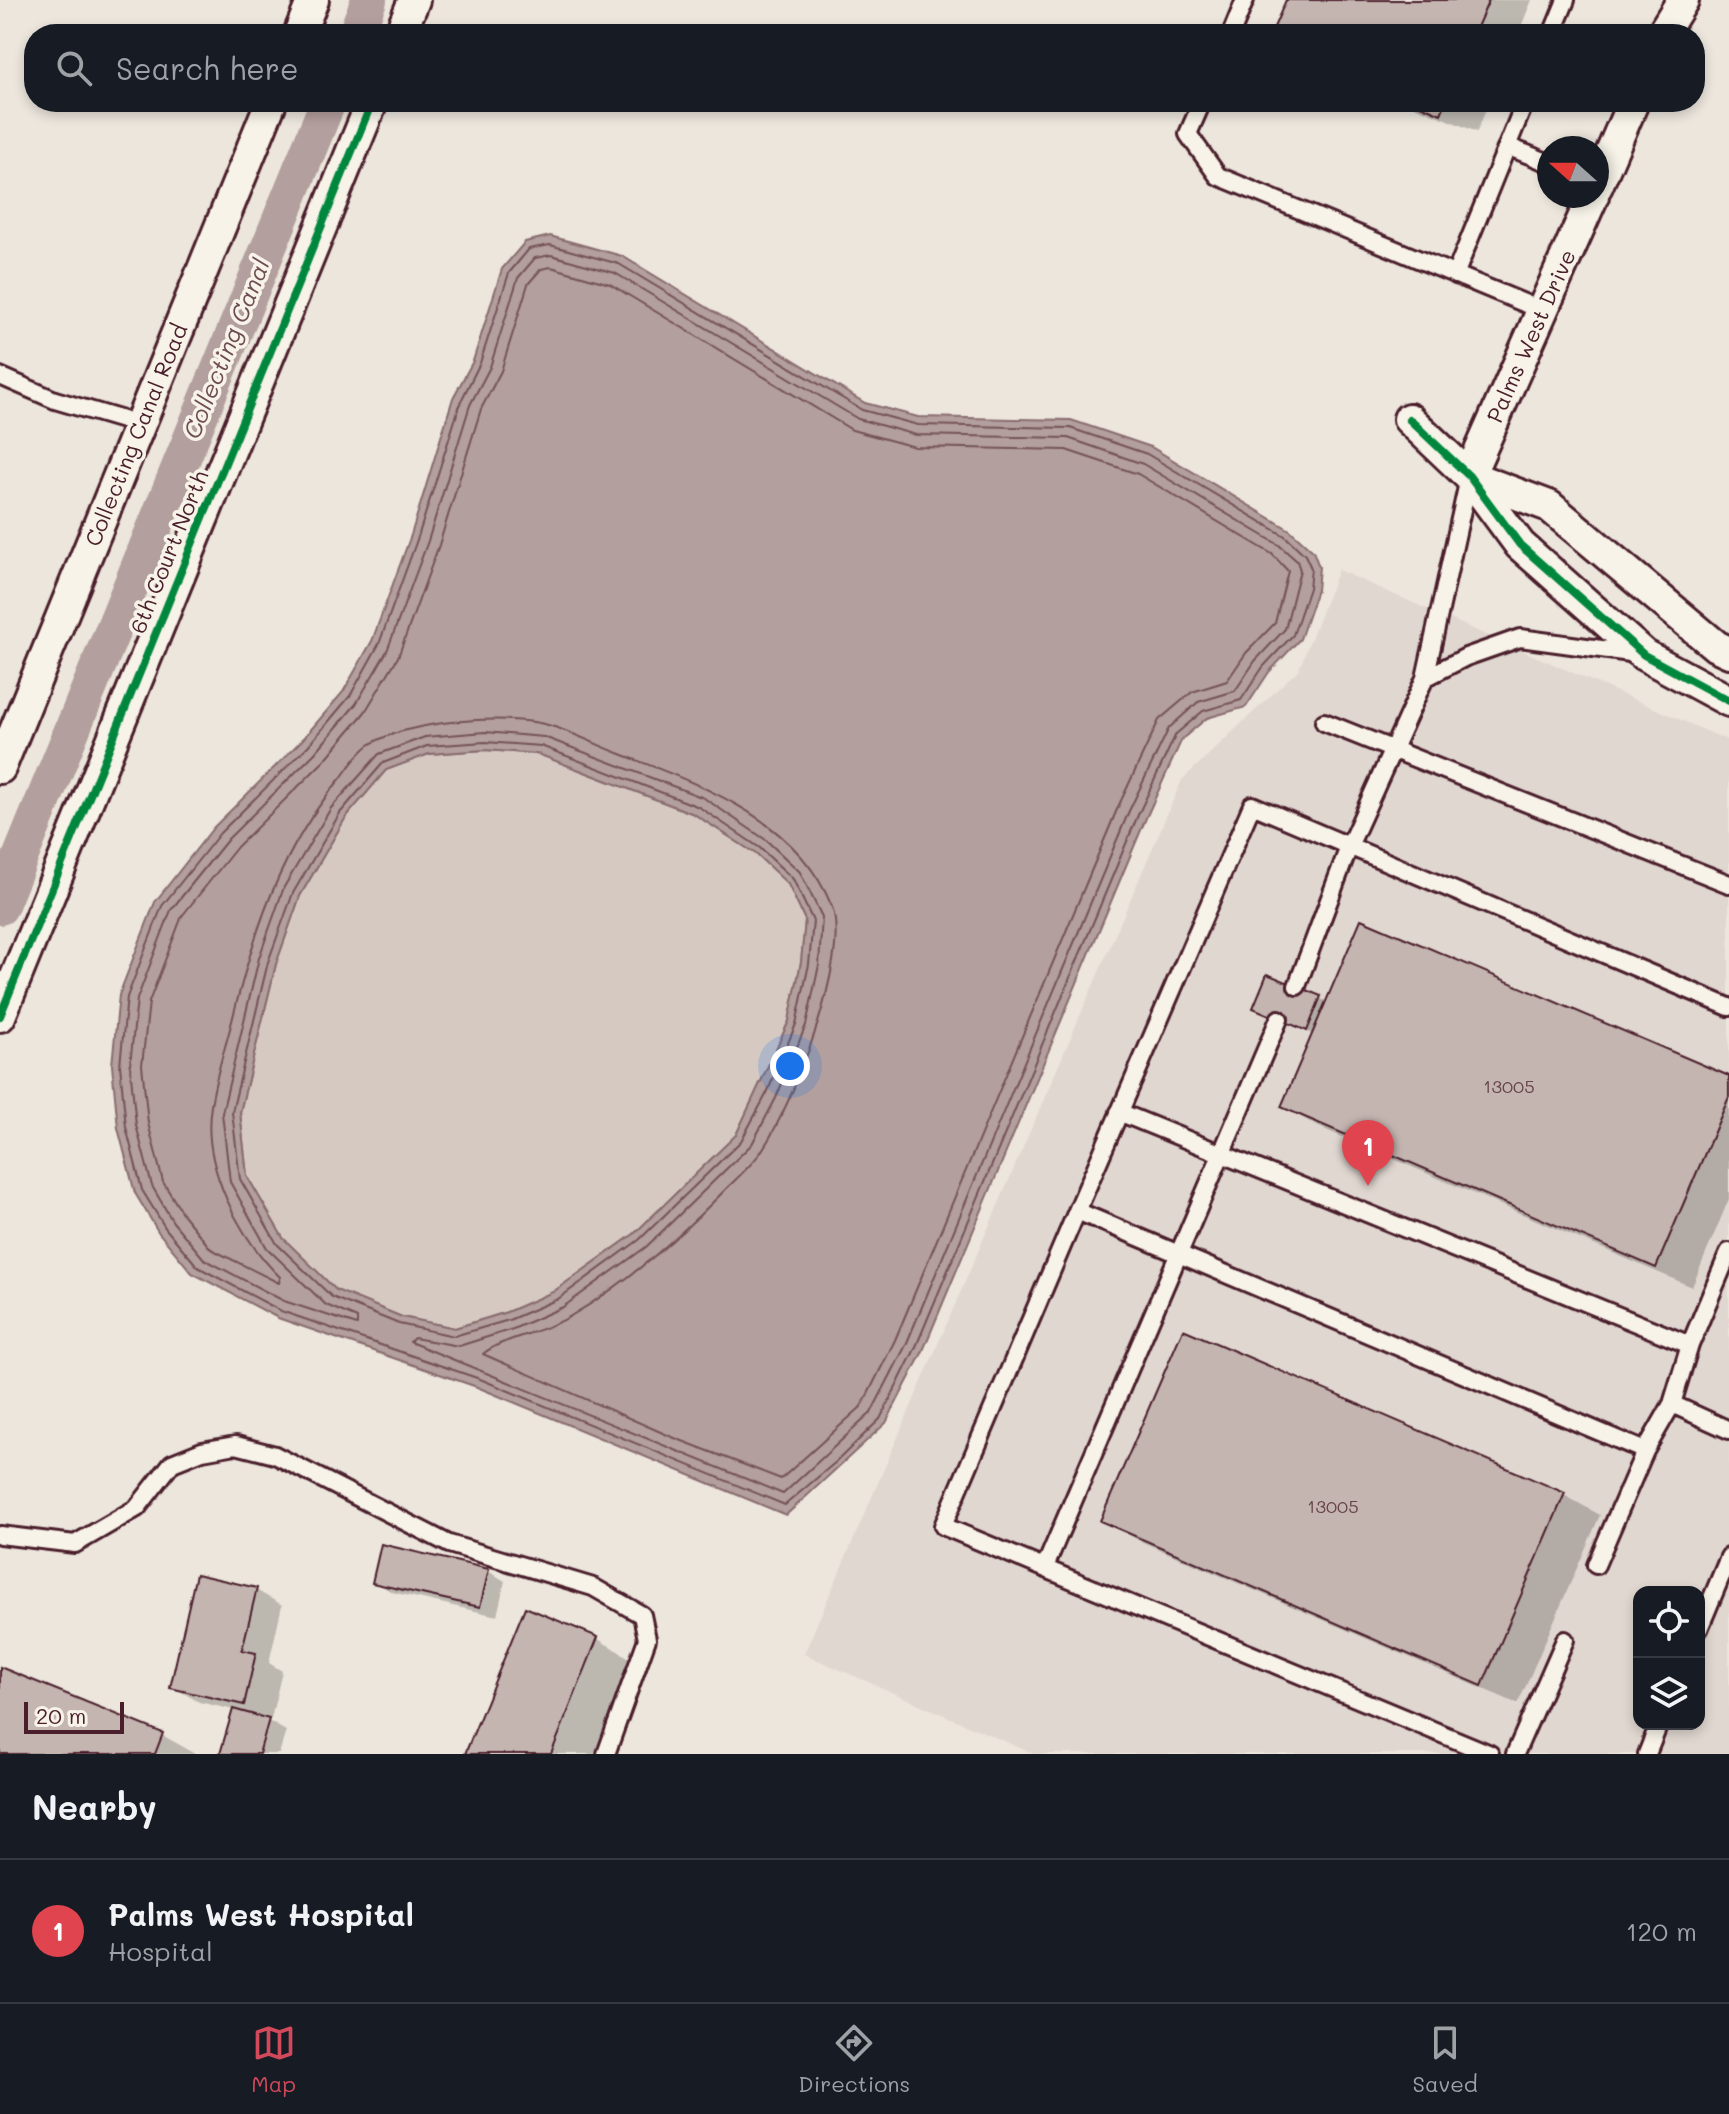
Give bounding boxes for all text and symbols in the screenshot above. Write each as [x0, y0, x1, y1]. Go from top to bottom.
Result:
search box [24, 24, 1705, 112]
icon: search [52, 46, 96, 90]
text: Search here [116, 48, 299, 88]
north arrow [1537, 136, 1609, 208]
street label: Palms West Drive [1479, 245, 1582, 427]
water label: Collecting Canal [175, 254, 276, 443]
street label: Collecting Canal Road [78, 319, 193, 550]
street label: 6th Court North [123, 466, 214, 638]
your location [770, 1046, 810, 1086]
house number: 13005 [1483, 1074, 1535, 1098]
pin: 1 [1342, 1120, 1394, 1186]
house number: 13005 [1307, 1494, 1359, 1518]
map controls [1633, 1586, 1705, 1730]
button: locate [1633, 1586, 1705, 1658]
button: layers [1633, 1658, 1705, 1730]
scale bar [24, 1698, 124, 1734]
text: 20 m [36, 1701, 86, 1730]
text: Nearby [32, 1784, 157, 1829]
text: Palms West Hospital [108, 1894, 414, 1934]
text: 1 [52, 1914, 64, 1948]
text: 120 m [1626, 1914, 1697, 1948]
text: Hospital [108, 1934, 213, 1968]
tab: Map [251, 2021, 296, 2098]
tab: Directions [798, 2021, 910, 2098]
tab: Saved [1413, 2021, 1478, 2098]

